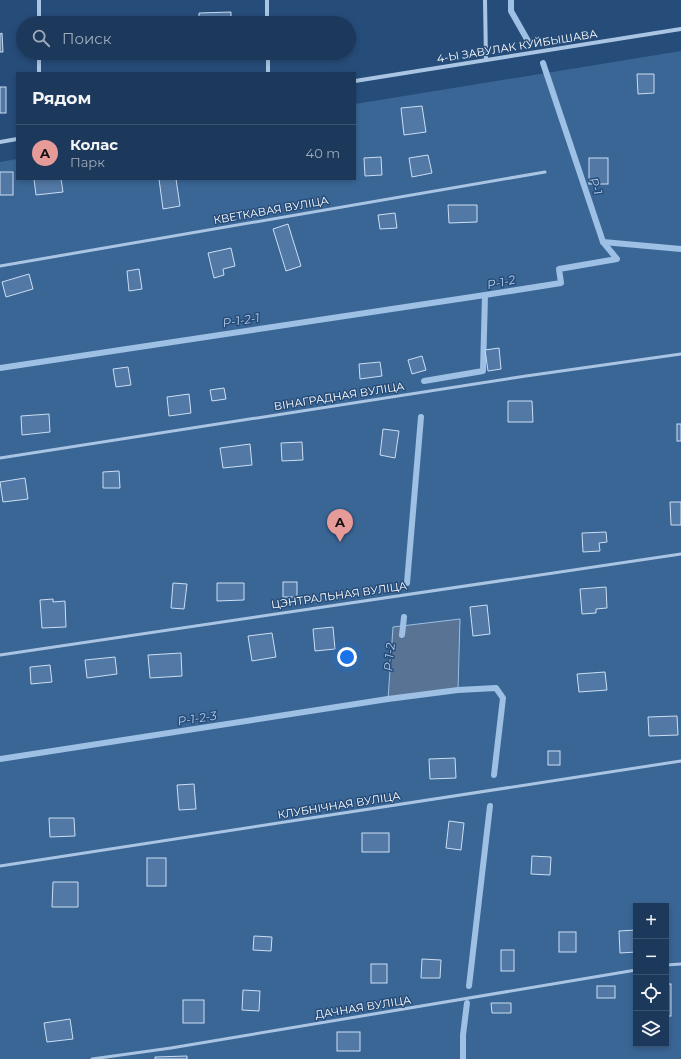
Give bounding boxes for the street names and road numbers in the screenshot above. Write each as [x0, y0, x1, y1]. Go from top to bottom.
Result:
street label: 4-Ы ЗАВУЛАК КУЙБЫШАВА [436, 26, 599, 66]
street label: КВЕТКАВАЯ ВУЛІЦА [212, 193, 330, 227]
street label: ВІНАГРАДНАЯ ВУЛІЦА [273, 379, 406, 413]
street label: ЦЭНТРАЛЬНАЯ ВУЛІЦА [270, 578, 408, 611]
street label: КЛУБНІЧНАЯ ВУЛІЦА [277, 788, 402, 822]
street label: ДАЧНАЯ ВУЛІЦА [314, 992, 413, 1021]

